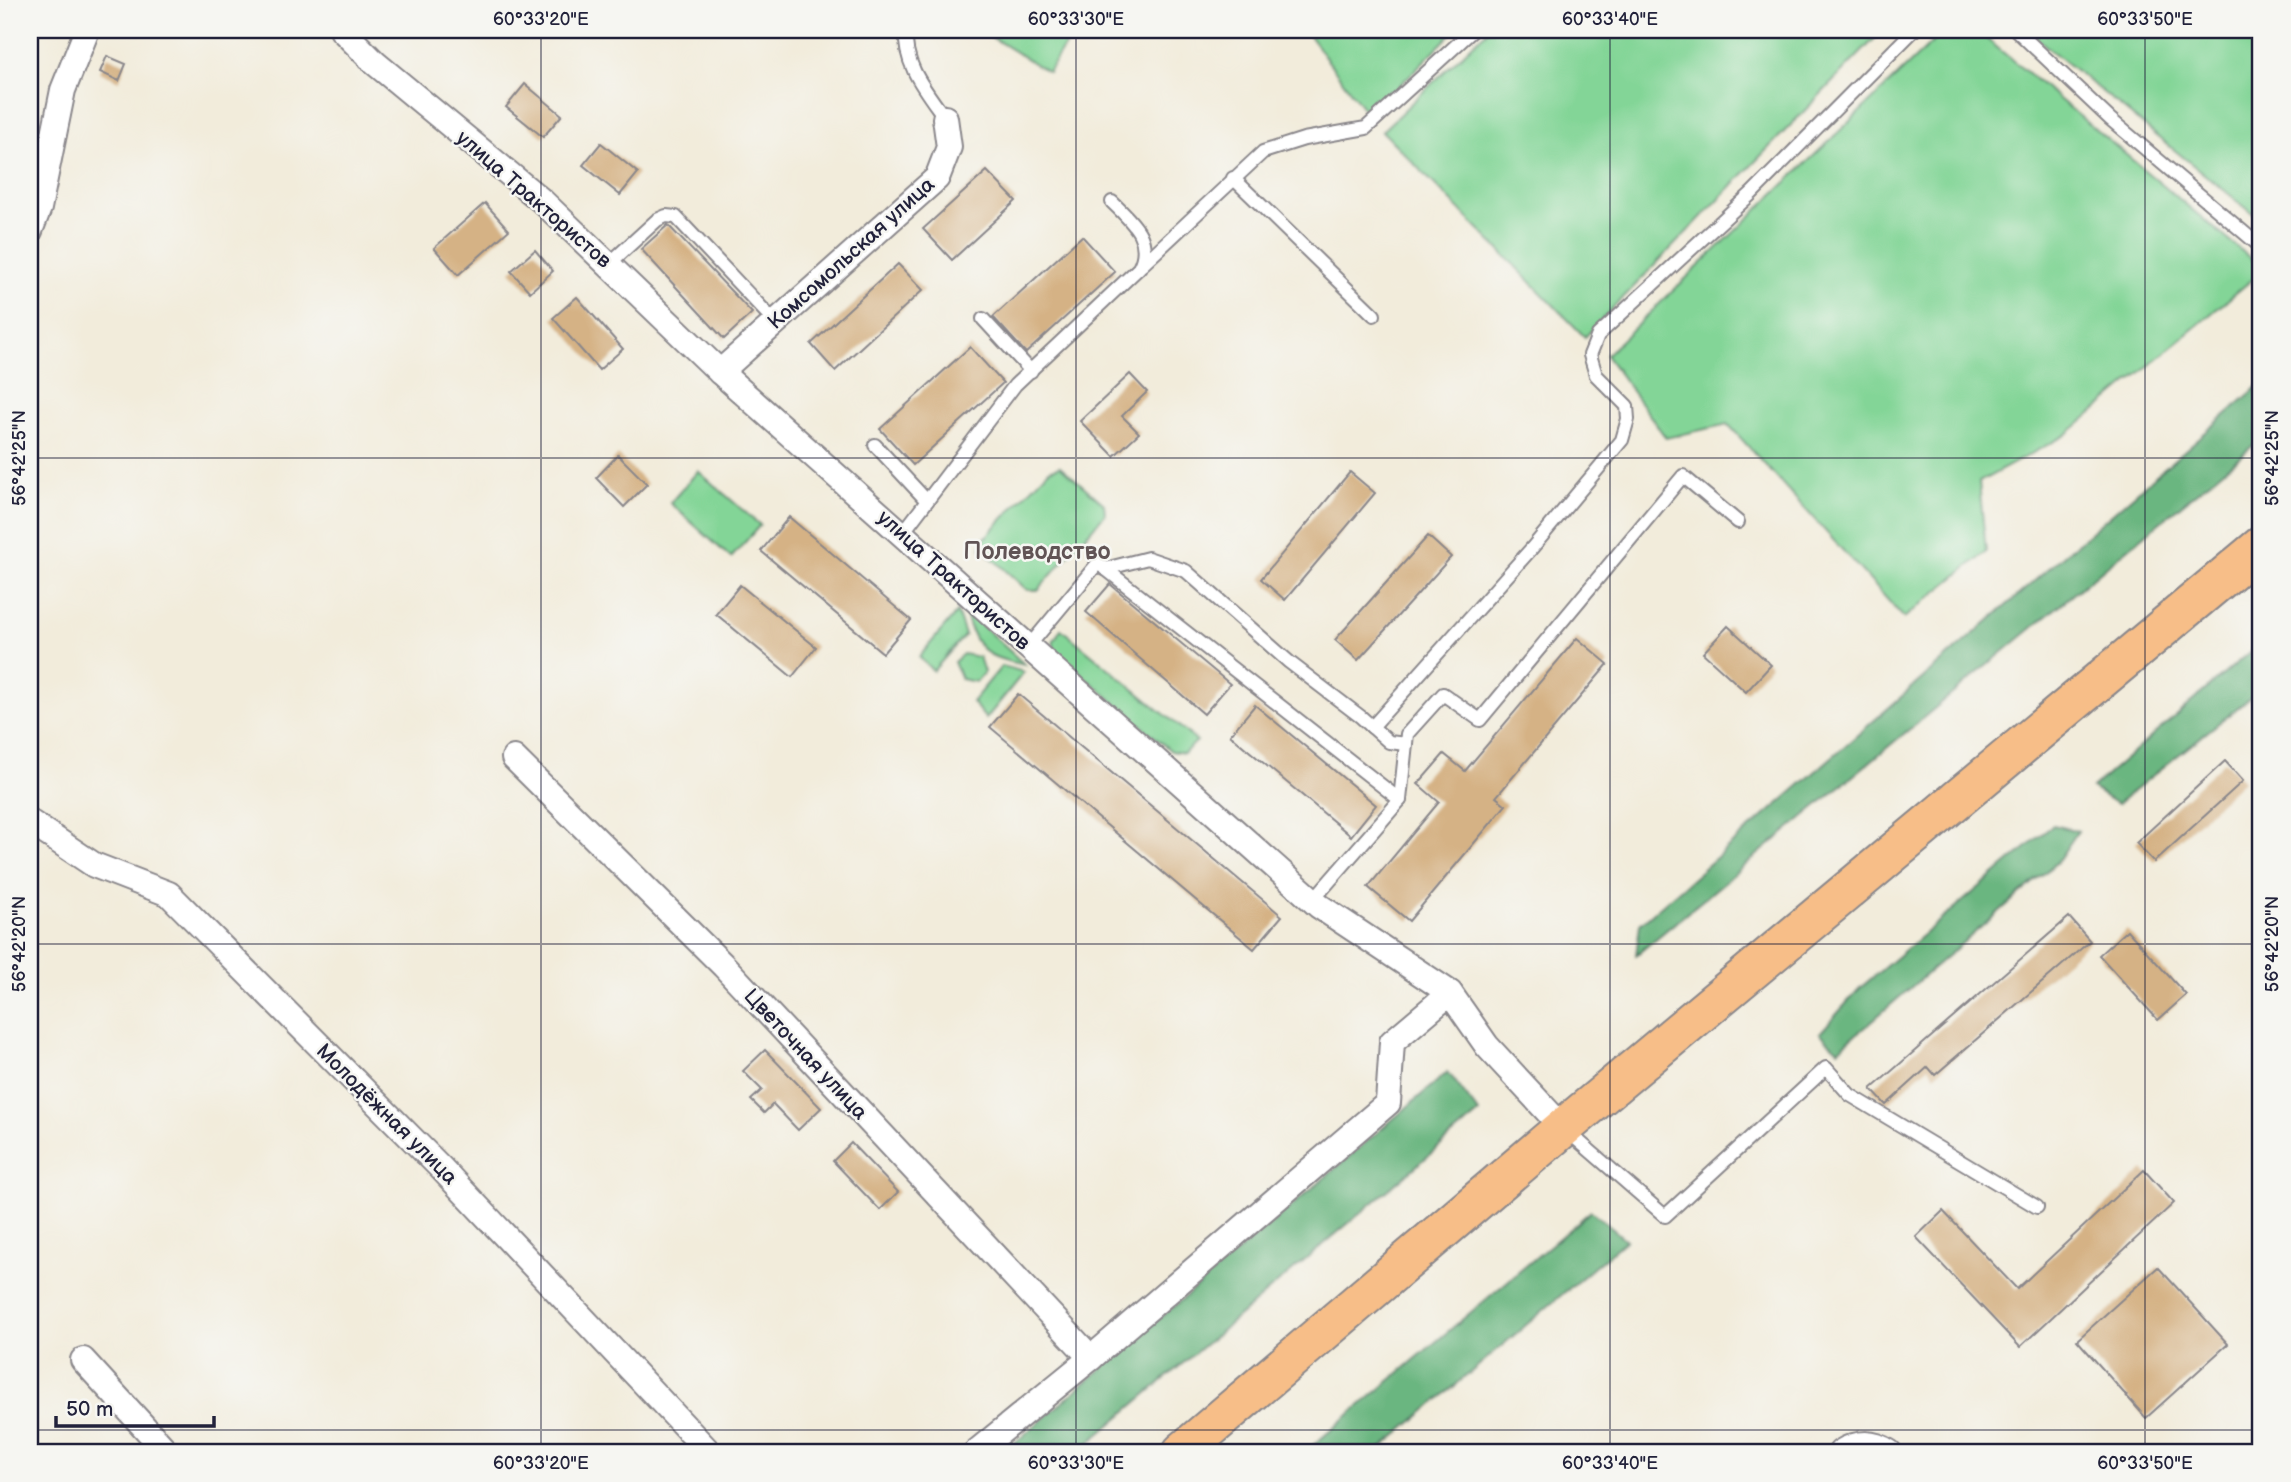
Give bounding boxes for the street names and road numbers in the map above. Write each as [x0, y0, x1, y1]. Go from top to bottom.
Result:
street label: улица Трактористов [451, 125, 616, 273]
street label: Комсомольская улица [763, 172, 940, 335]
street label: улица Трактористов [872, 505, 1035, 656]
street label: Цветочная улица [739, 984, 873, 1125]
street label: Молодёжная улица [311, 1039, 463, 1191]

